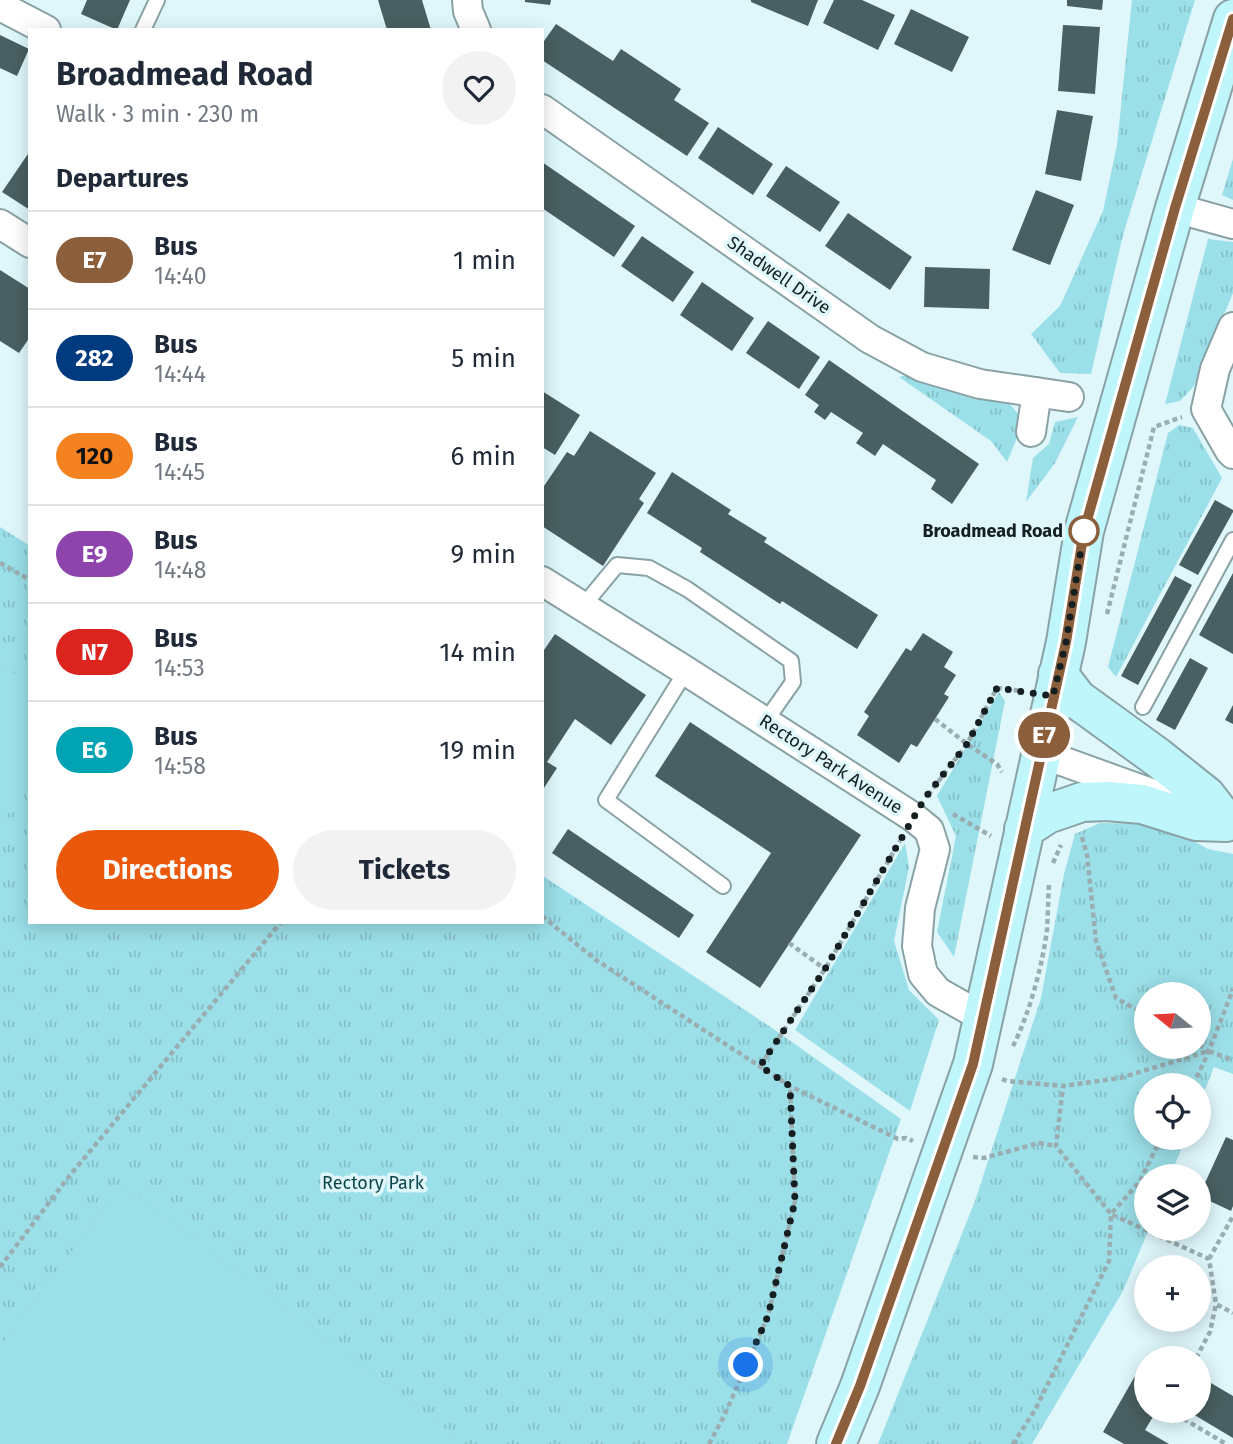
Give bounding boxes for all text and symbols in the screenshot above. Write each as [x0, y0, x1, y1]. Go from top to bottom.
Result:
button: heart [442, 51, 516, 125]
text: Broadmead Road [56, 54, 314, 94]
text: Walk · 3 min · 230 m [56, 100, 259, 128]
text: Departures [56, 163, 189, 194]
text: Bus [154, 231, 197, 262]
street label: Shadwell Drive [723, 231, 835, 319]
text: 1 min [453, 245, 516, 276]
text: E7 [83, 246, 106, 274]
text: 14:40 [154, 262, 207, 290]
text: Bus [154, 329, 197, 360]
text: 5 min [451, 343, 516, 374]
text: 282 [75, 344, 114, 372]
text: 14:44 [154, 360, 206, 388]
text: Bus [154, 427, 197, 458]
text: 6 min [450, 441, 516, 472]
text: 120 [76, 442, 113, 470]
text: 14:45 [154, 458, 205, 486]
marker: Broadmead Road [1069, 516, 1099, 546]
place label: Broadmead Road [922, 520, 1063, 542]
text: Bus [154, 525, 197, 556]
text: 9 min [451, 539, 516, 570]
text: E9 [82, 540, 107, 568]
text: 14:48 [154, 556, 207, 584]
text: Bus [154, 623, 197, 654]
text: 14 min [439, 637, 516, 668]
text: N7 [81, 638, 108, 666]
text: 14:53 [154, 654, 205, 682]
street label: Rectory Park Avenue [755, 709, 907, 819]
line badge: E7 [1012, 712, 1076, 758]
text: Bus [154, 721, 197, 752]
text: E7 [1032, 721, 1056, 749]
text: 19 min [439, 735, 516, 766]
text: E6 [82, 736, 107, 764]
text: 14:58 [154, 752, 206, 780]
button: Directions [56, 830, 279, 910]
button: Tickets [293, 830, 516, 910]
north arrow [1134, 982, 1211, 1059]
map controls [1134, 982, 1211, 1423]
button: locate [1134, 1073, 1211, 1150]
button: layers [1134, 1164, 1211, 1241]
park label: Rectory Park [322, 1172, 425, 1194]
button: + [1134, 1255, 1211, 1332]
button: − [1134, 1346, 1211, 1423]
your location [728, 1347, 763, 1382]

